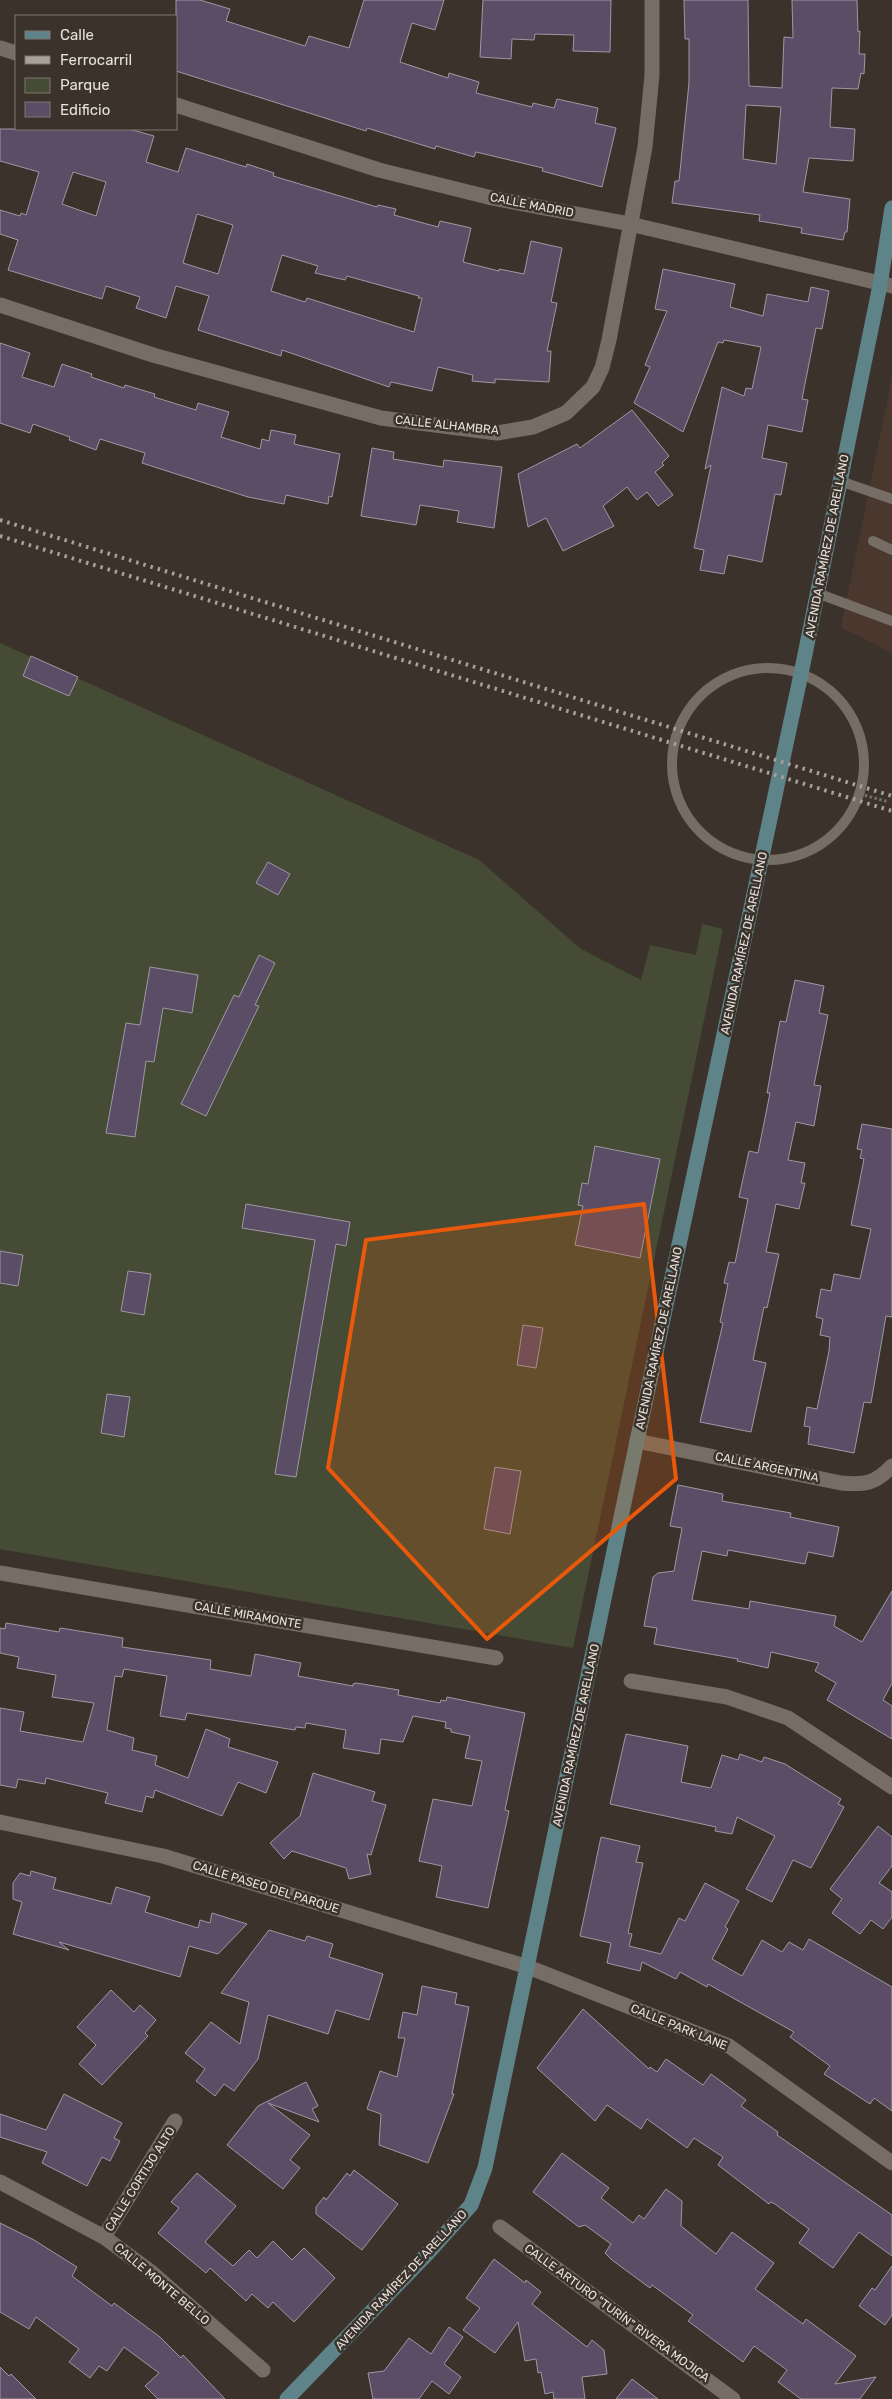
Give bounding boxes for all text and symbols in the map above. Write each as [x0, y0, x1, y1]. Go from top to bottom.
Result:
legend [15, 15, 178, 130]
text: Calle [60, 26, 94, 44]
text: Ferrocarril [60, 51, 132, 69]
text: Parque [60, 76, 110, 94]
text: Edificio [60, 101, 110, 119]
street label: CALLE MADRID [489, 190, 575, 220]
street label: CALLE ALHAMBRA [394, 413, 500, 437]
street label: AVENIDA RAMÍREZ DE ARELLANO [802, 453, 852, 639]
street label: AVENIDA RAMÍREZ DE ARELLANO [718, 850, 770, 1036]
street label: AVENIDA RAMÍREZ DE ARELLANO [633, 1245, 685, 1431]
street label: CALLE ARGENTINA [714, 1449, 820, 1485]
street label: CALLE MIRAMONTE [193, 1599, 303, 1631]
street label: AVENIDA RAMÍREZ DE ARELLANO [550, 1642, 602, 1828]
street label: CALLE PASEO DEL PARQUE [191, 1858, 341, 1916]
street label: CALLE PARK LANE [629, 2001, 729, 2053]
street label: CALLE CORTIJO ALTO [102, 2124, 178, 2234]
street label: AVENIDA RAMÍREZ DE ARELLANO [332, 2207, 470, 2353]
street label: CALLE MONTE BELLO [112, 2240, 212, 2328]
street label: CALLE ARTURO "TURÍN" RIVERA MOJICA [522, 2241, 712, 2385]

